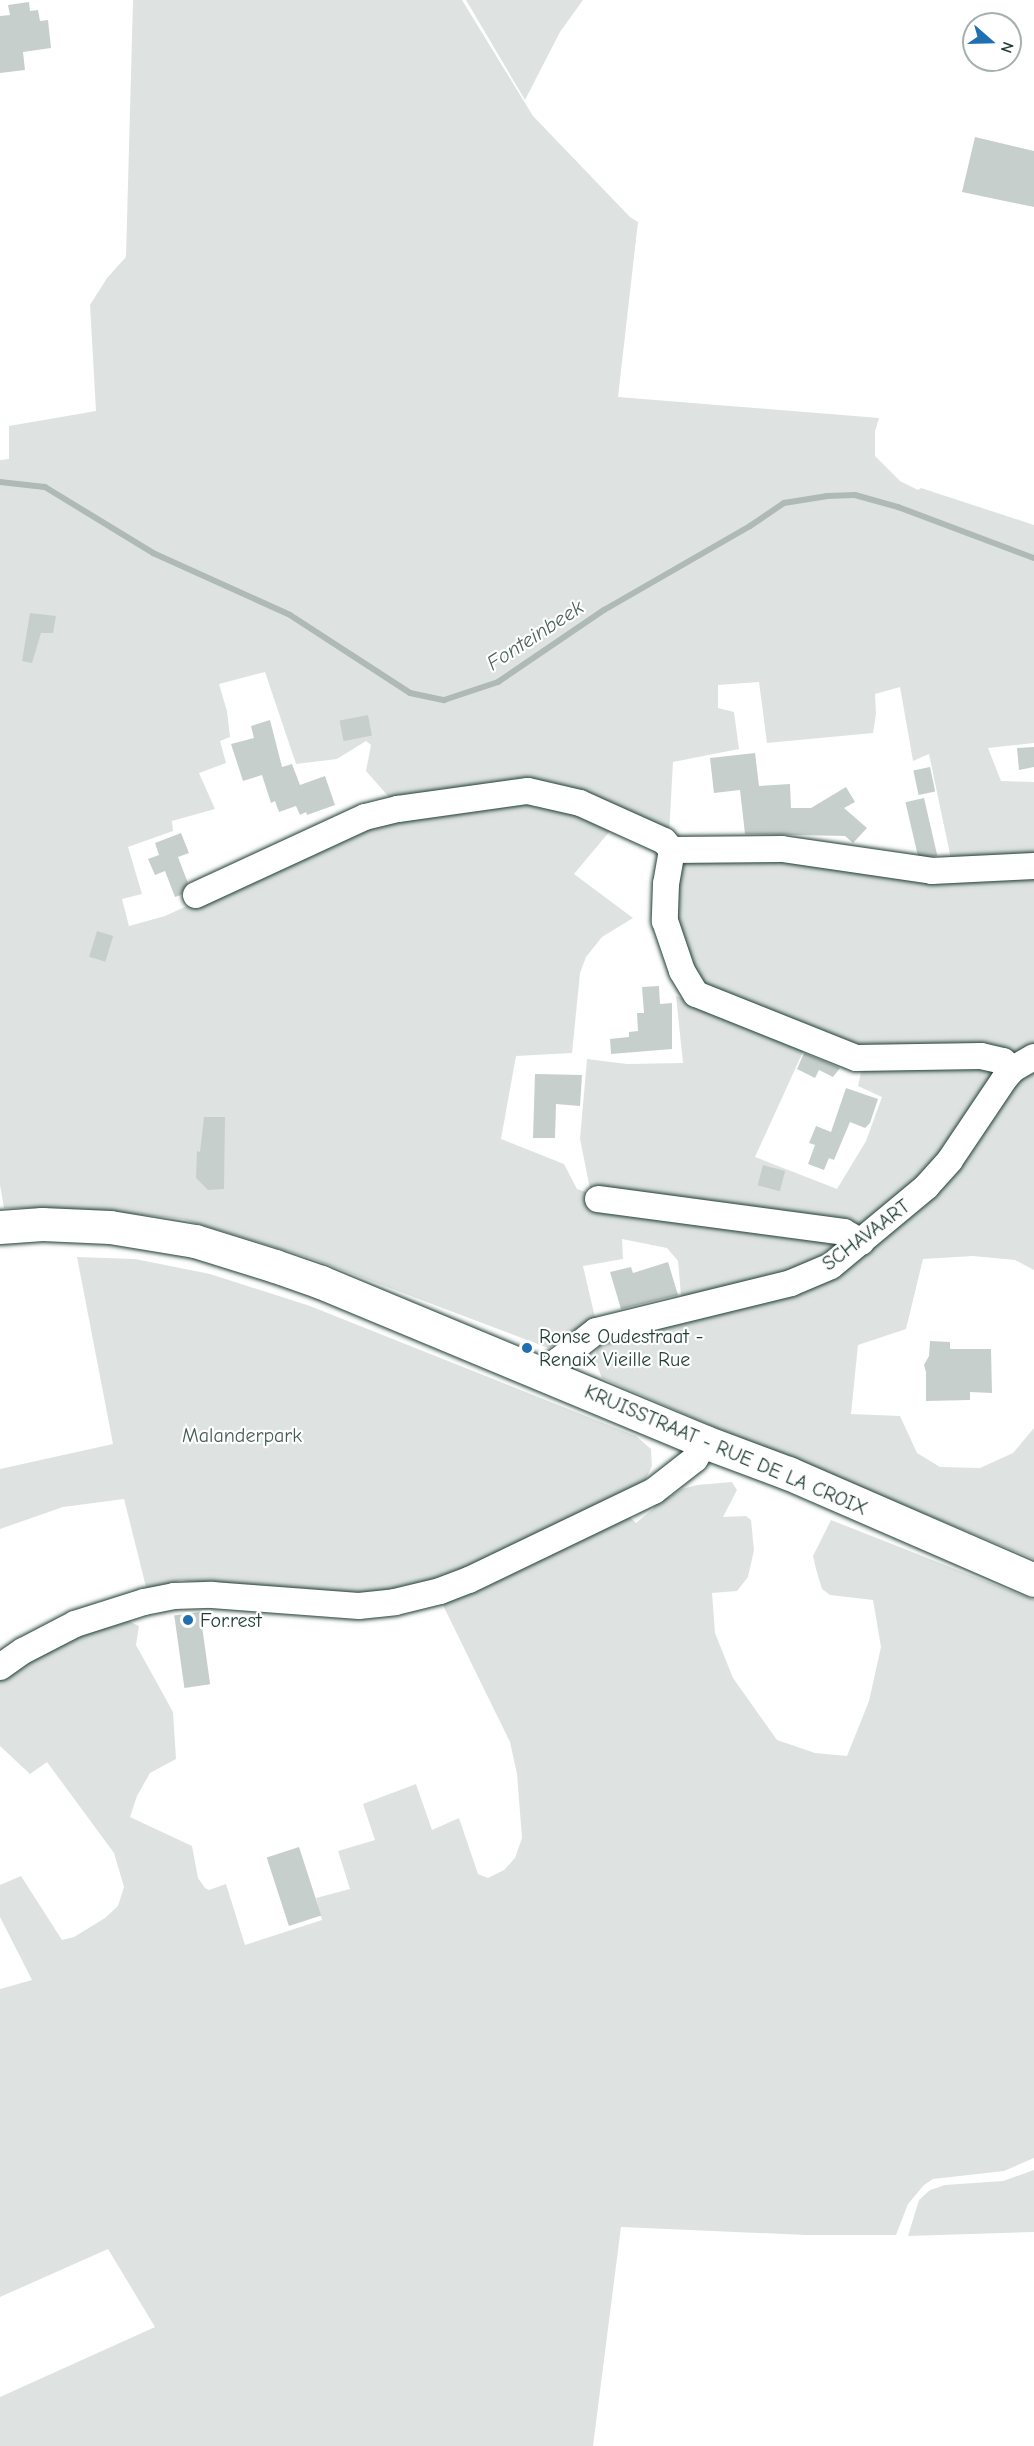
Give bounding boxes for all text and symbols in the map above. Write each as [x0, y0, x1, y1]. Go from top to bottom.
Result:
north arrow [962, 12, 1022, 72]
text: N [997, 39, 1017, 55]
water label: Fonteinbeek [482, 594, 588, 676]
street label: SCHAVAART [817, 1194, 915, 1276]
place label: Ronse Oudestraat - Renaix Vieille Rue [539, 1324, 704, 1371]
marker: Ronse Oudestraat - Renaix Vieille Rue [520, 1341, 534, 1355]
street label: KRUISSTRAAT - RUE DE LA CROIX [581, 1379, 871, 1521]
park label: Malanderpark [182, 1423, 302, 1447]
place label: For.rest [200, 1608, 262, 1632]
marker: For.rest [181, 1613, 195, 1627]

